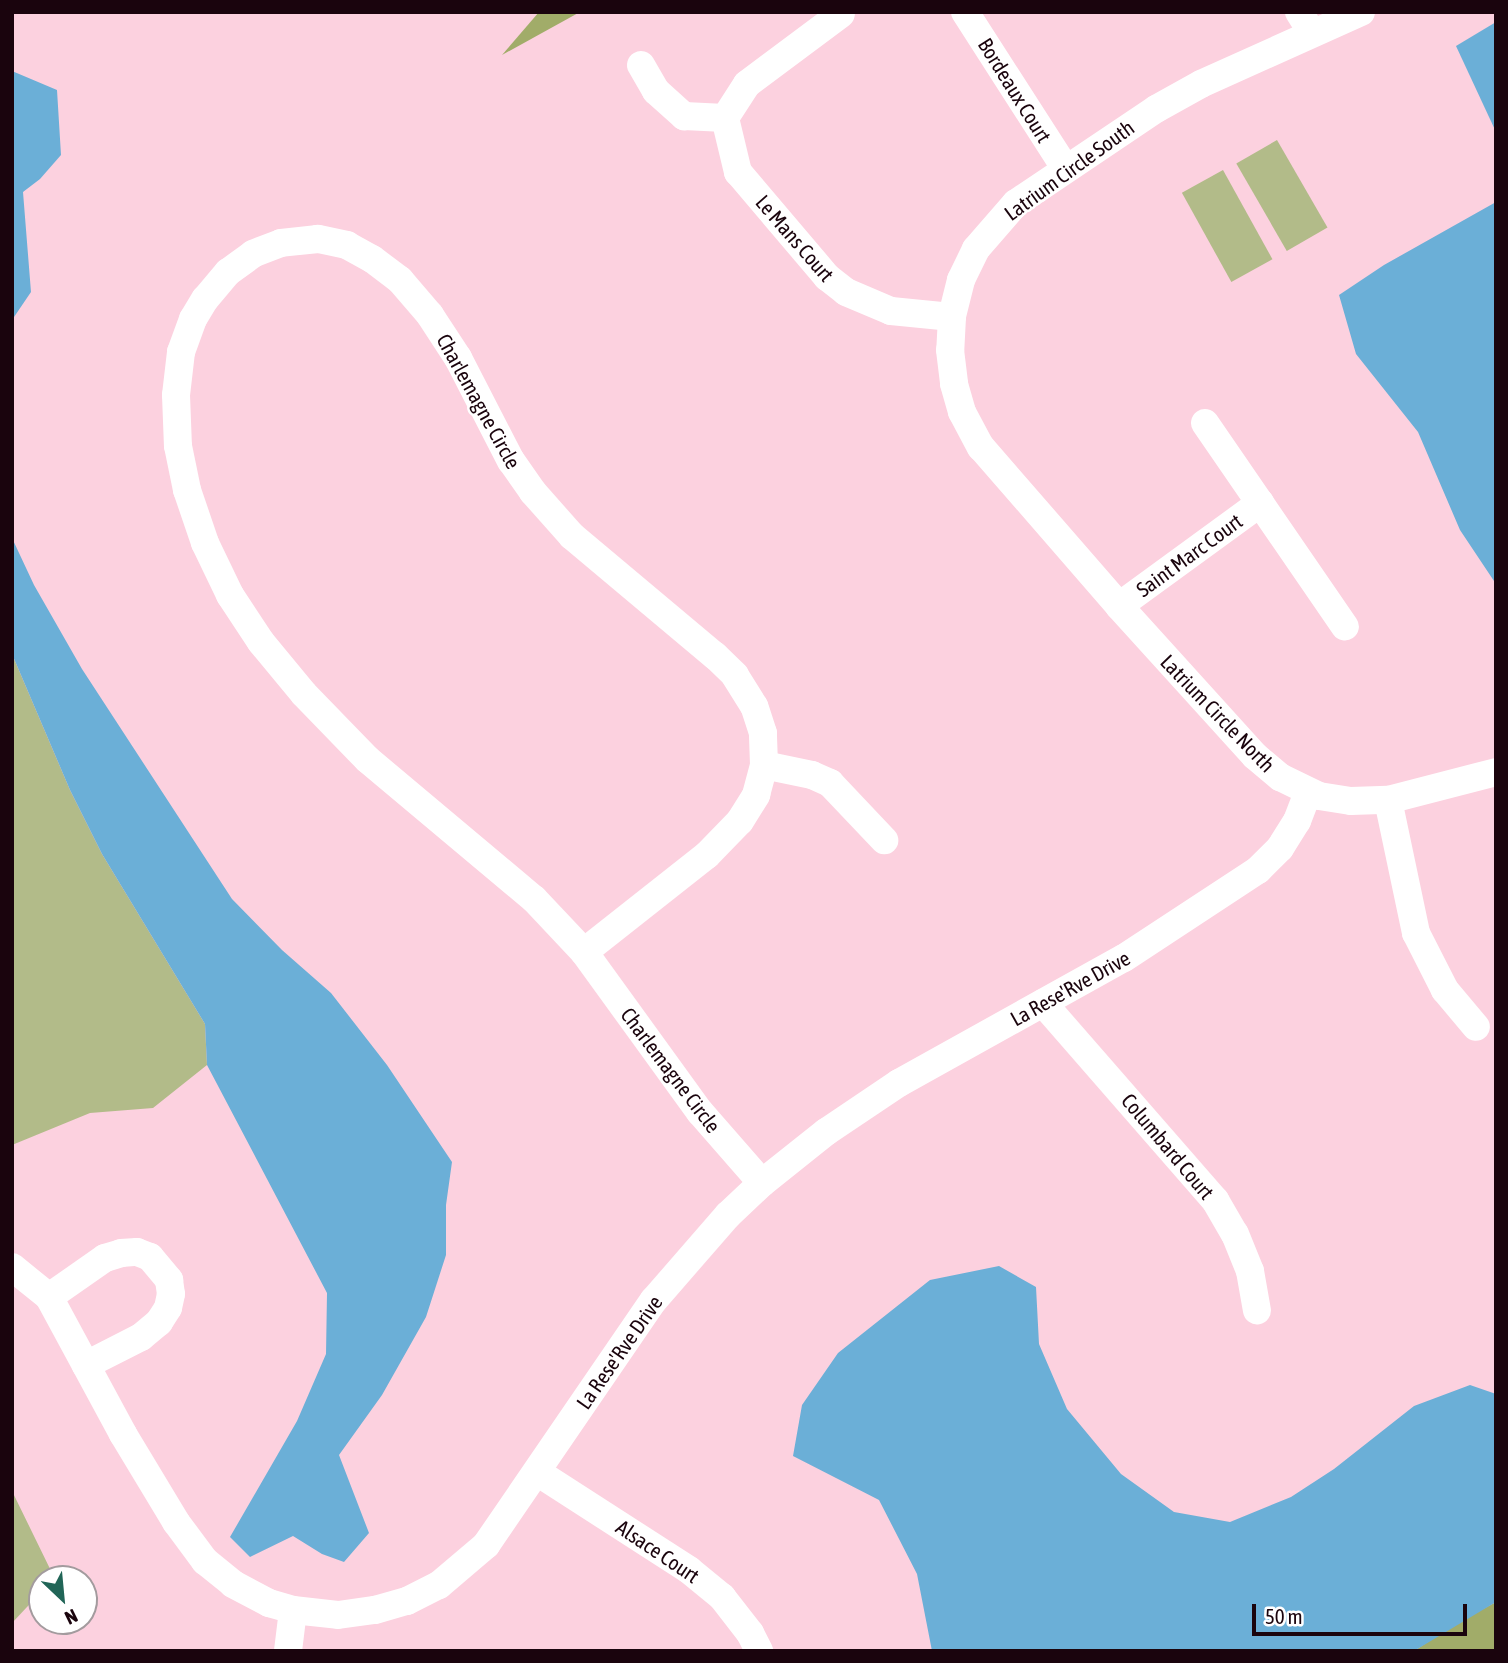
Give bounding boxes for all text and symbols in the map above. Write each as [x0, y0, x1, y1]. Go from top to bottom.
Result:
street label: Bordeaux Court [973, 33, 1057, 147]
street label: Latrium Circle South [999, 114, 1139, 226]
street label: Le Mans Court [751, 190, 839, 286]
street label: Charlemagne Circle [432, 329, 526, 473]
street label: Saint Marc Court [1131, 508, 1247, 602]
street label: Latrium Circle North [1156, 649, 1280, 777]
street label: La Rese'Rve Drive [1006, 945, 1134, 1031]
street label: Charlemagne Circle [616, 1002, 726, 1138]
street label: Columbard Court [1116, 1088, 1220, 1204]
street label: La Rese'Rve Drive [571, 1290, 667, 1414]
street label: Alsace Court [612, 1514, 704, 1588]
north arrow [28, 1565, 98, 1635]
scale bar [1256, 1590, 1471, 1634]
text: 50 m [1265, 1604, 1303, 1628]
text: N [61, 1605, 81, 1629]

